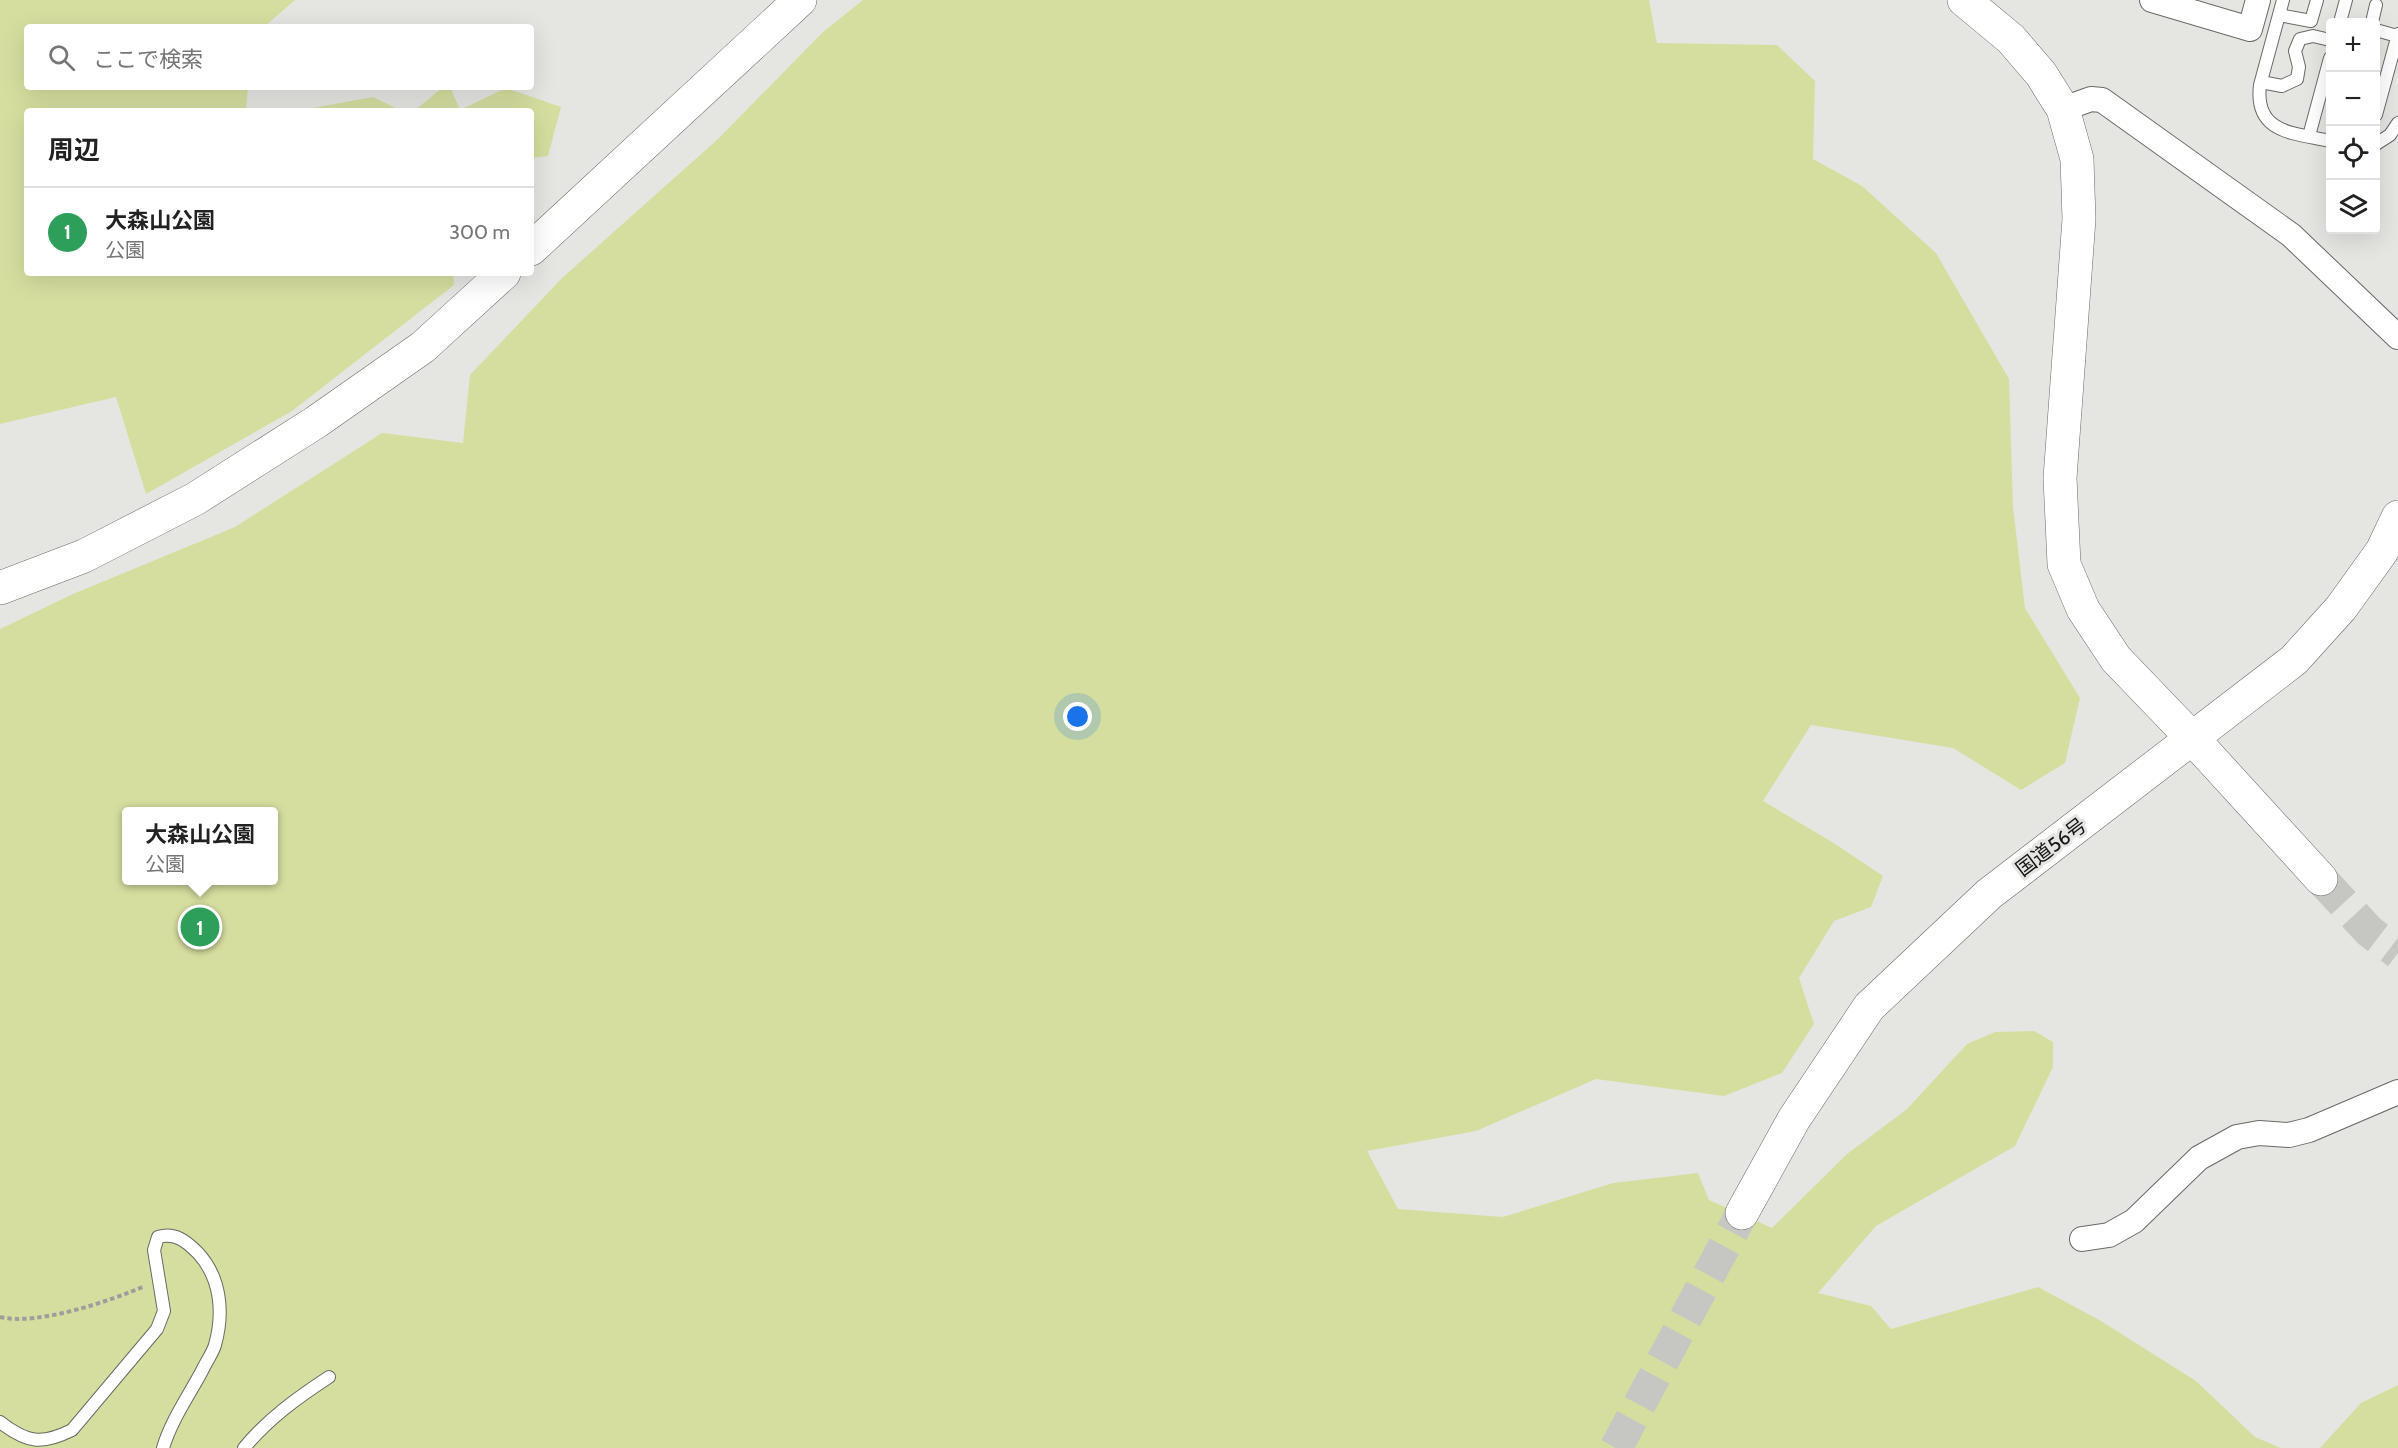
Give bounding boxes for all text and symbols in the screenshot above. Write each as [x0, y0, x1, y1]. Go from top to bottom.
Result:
map controls [2326, 18, 2380, 234]
button: + [2326, 18, 2380, 72]
search box [24, 24, 534, 90]
icon: search [45, 41, 78, 74]
text: ここで検索 [93, 46, 203, 73]
button: − [2326, 72, 2380, 126]
button: locate [2326, 126, 2380, 180]
text: 周辺 [48, 134, 100, 166]
button: layers [2326, 180, 2380, 234]
text: 大森山公園 [105, 207, 215, 234]
text: 1 [64, 220, 71, 244]
text: 300 m [449, 220, 510, 244]
text: 公園 [105, 238, 145, 262]
your location [1063, 702, 1092, 731]
popup [122, 807, 278, 885]
street label: 国道56号 [2011, 813, 2091, 881]
text: 大森山公園 [145, 821, 255, 848]
text: 公園 [145, 852, 185, 876]
pin: 1 [180, 904, 220, 950]

